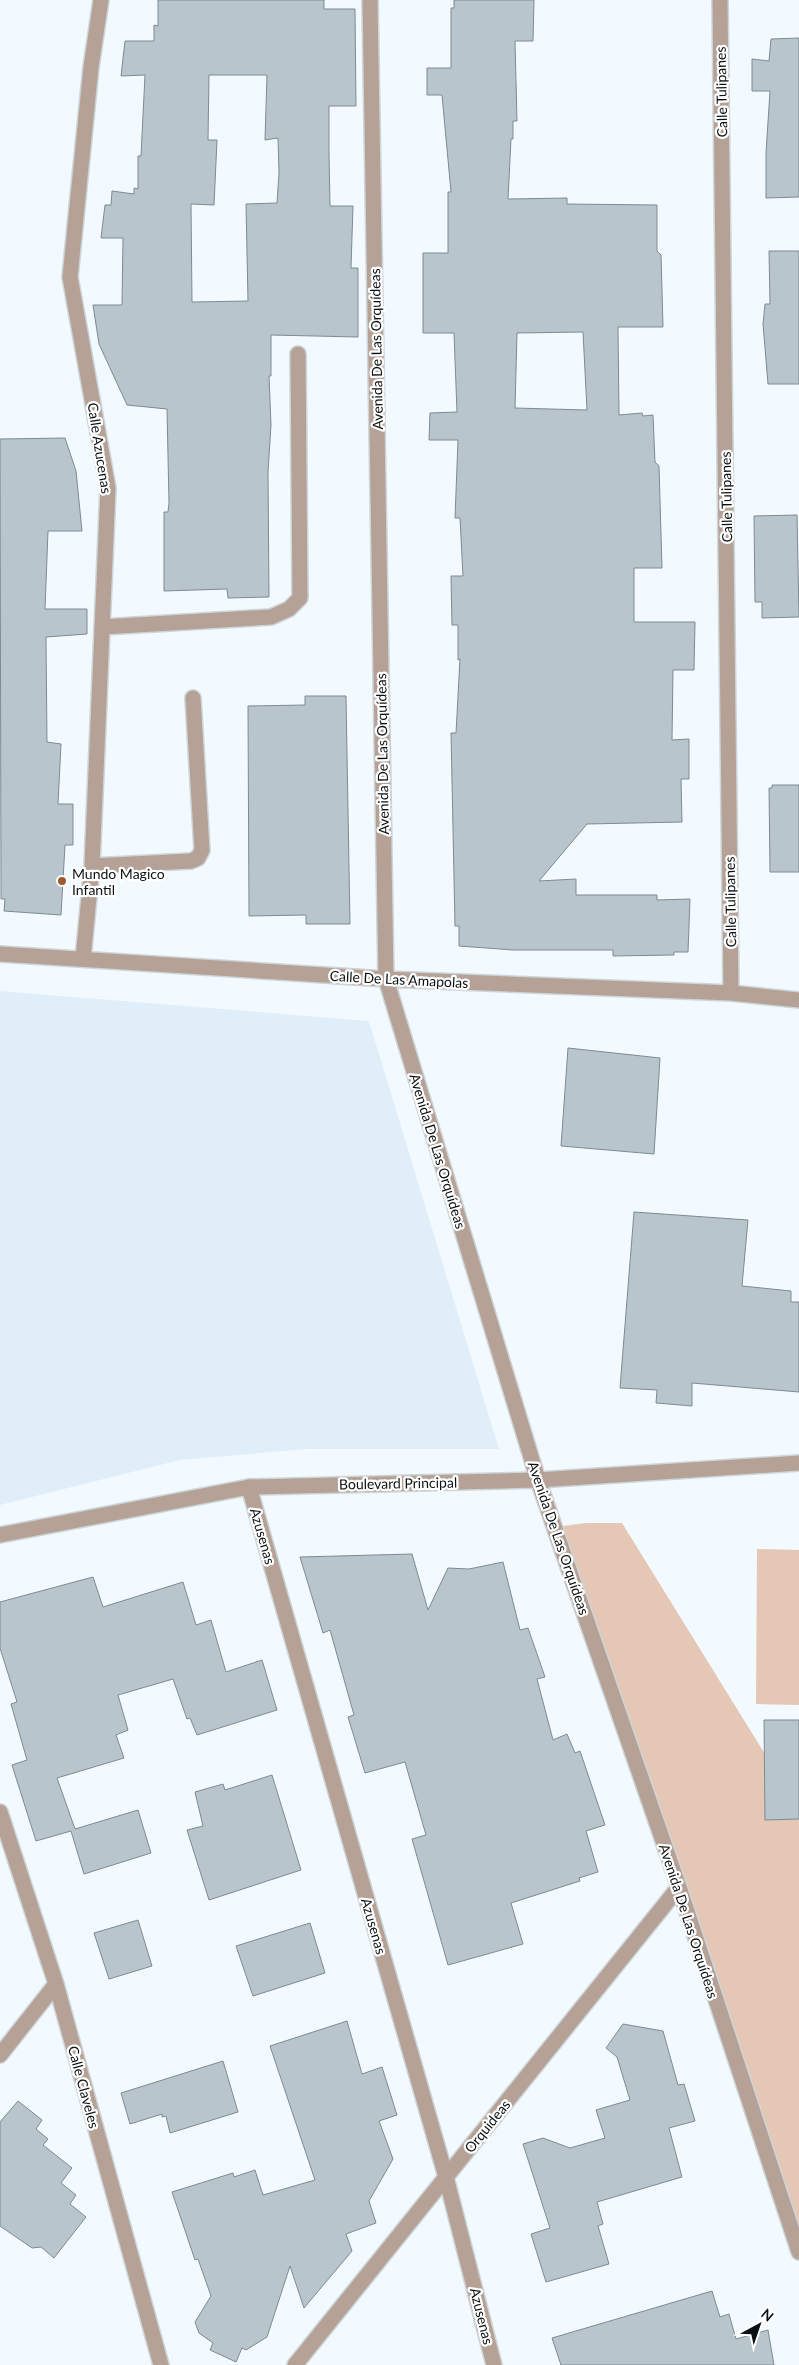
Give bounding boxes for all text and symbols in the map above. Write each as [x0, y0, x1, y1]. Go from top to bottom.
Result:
street label: Calle Tulipanes [712, 46, 730, 138]
street label: Avenida De Las Orquídeas [366, 268, 386, 430]
street label: Calle Azucenas [84, 401, 116, 495]
street label: Calle Tulipanes [717, 451, 735, 543]
street label: Avenida De Las Orquídeas [372, 673, 392, 835]
street label: Calle Tulipanes [721, 856, 739, 948]
place label: Mundo Magico Infantil [72, 865, 165, 898]
marker: Mundo Magico Infantil [56, 875, 68, 887]
street label: Calle De Las Amapolas [329, 967, 469, 991]
street label: Avenida De Las Orquídeas [406, 1071, 470, 1231]
street label: Avenida De Las Orquídeas [525, 1459, 593, 1617]
street label: Boulevard Principal [339, 1473, 457, 1493]
street label: Azusenas [247, 1506, 279, 1566]
street label: Avenida De Las Orquídeas [656, 1842, 722, 2000]
street label: Azusenas [358, 1896, 390, 1956]
street label: Calle Claveles [65, 2044, 103, 2130]
street label: Orquideas [461, 2096, 513, 2156]
street label: Azusenas [467, 2286, 497, 2346]
north arrow [734, 2300, 784, 2350]
text: N [758, 2305, 777, 2325]

